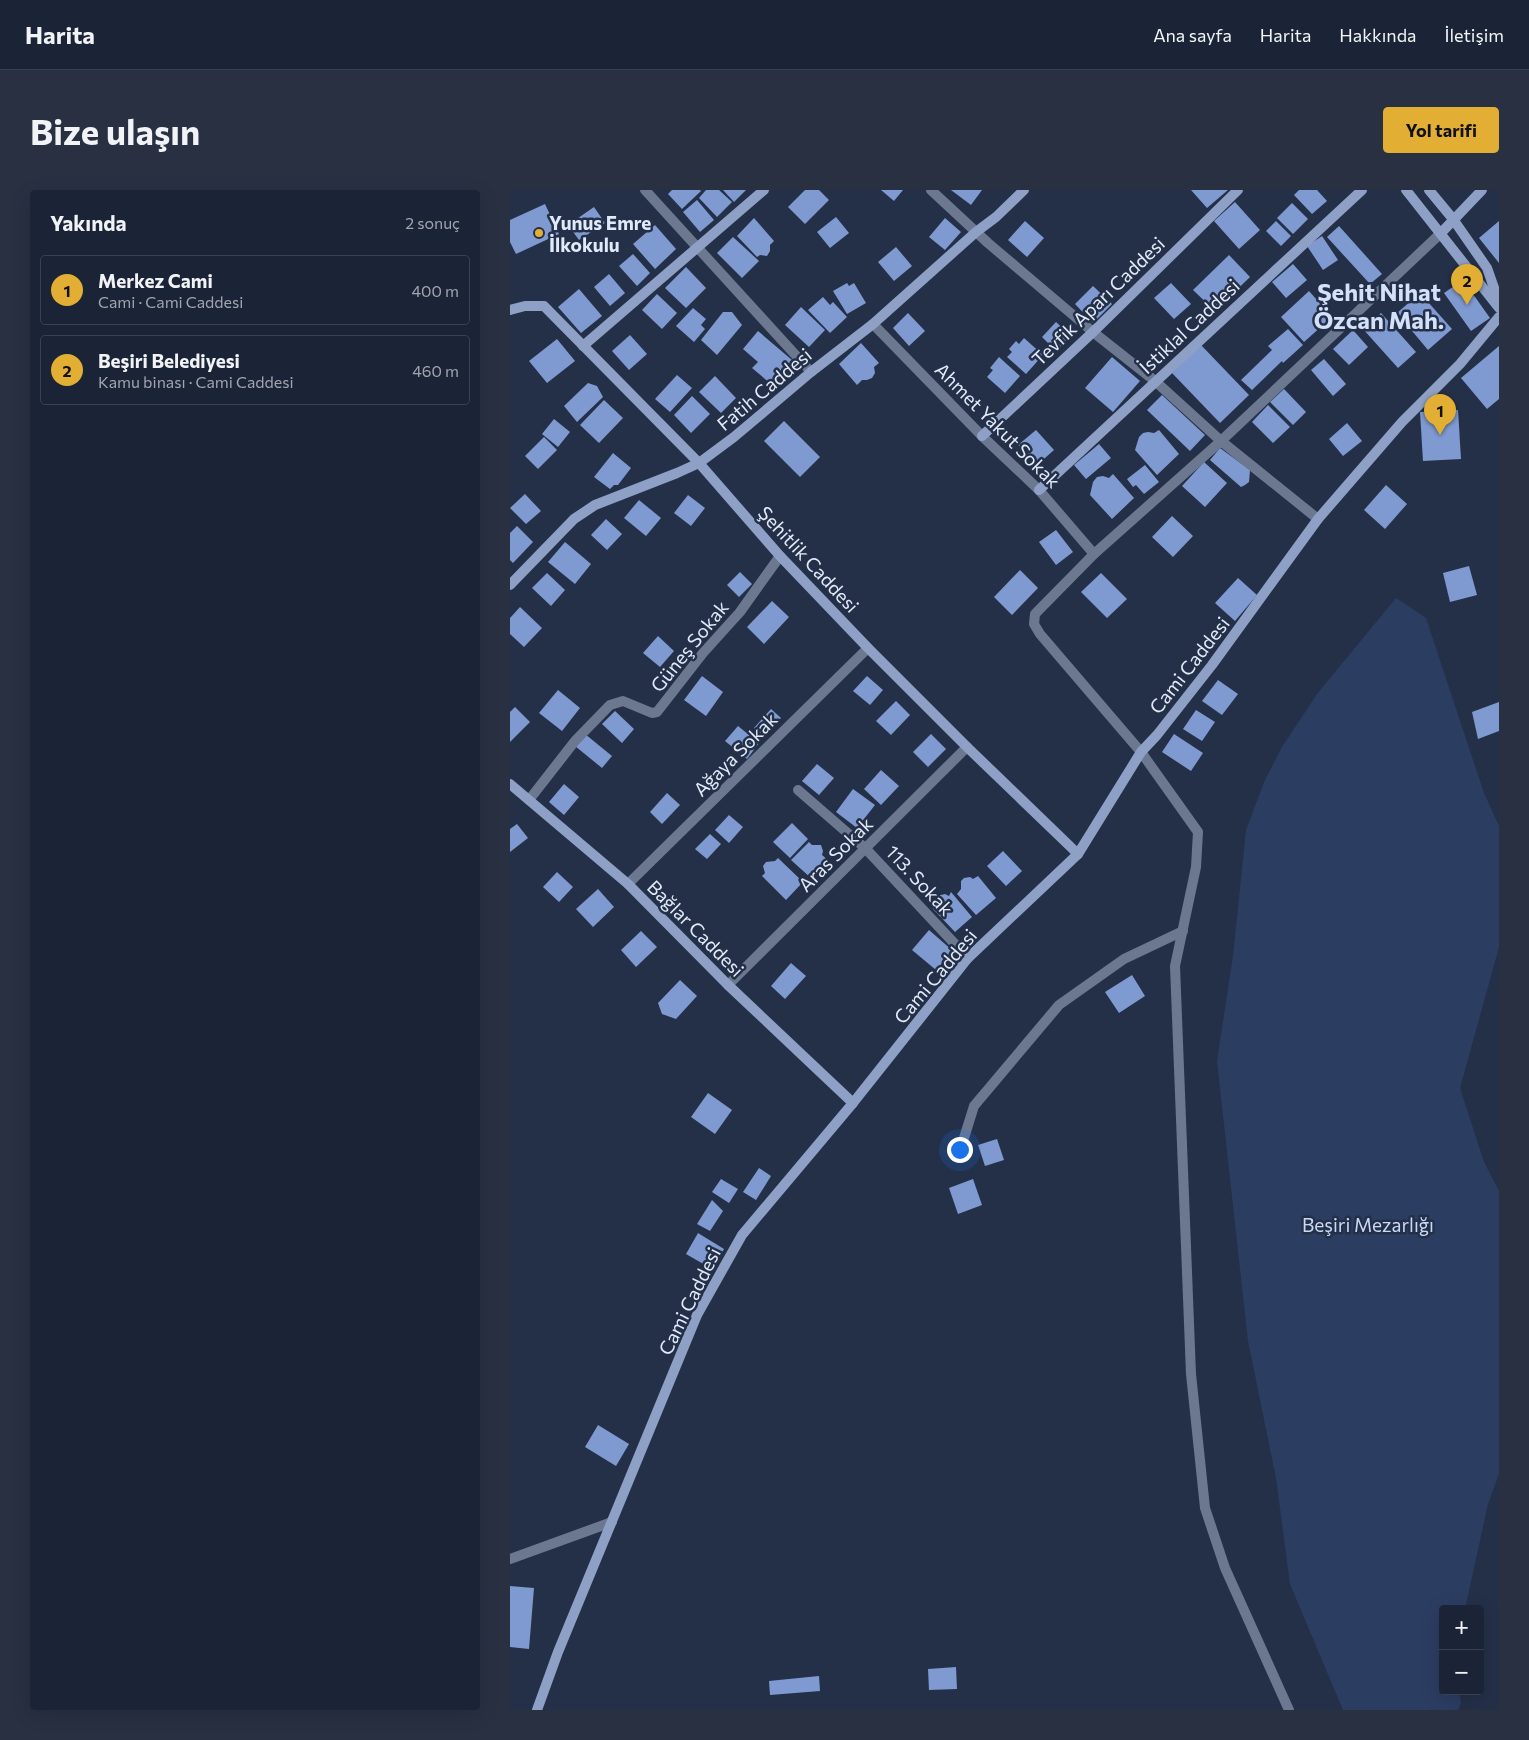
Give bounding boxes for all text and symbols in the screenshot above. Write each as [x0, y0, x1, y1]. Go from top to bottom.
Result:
text: Harita [25, 20, 95, 49]
text: Ana sayfa [1153, 24, 1232, 46]
text: Harita [1260, 24, 1311, 46]
text: Hakkında [1339, 24, 1417, 46]
text: İletişim [1445, 24, 1504, 46]
button: Yol tarifi [1383, 107, 1499, 153]
text: Bize ulaşın [30, 109, 200, 152]
text: Yakında [50, 210, 127, 235]
place label: Yunus Emre İlkokulu [549, 211, 651, 256]
text: 2 sonuç [405, 213, 460, 232]
marker: Yunus Emre İlkokulu [533, 227, 545, 239]
street label: Tevfik Aparı Caddesi [1027, 232, 1169, 370]
pin: 2 [1451, 264, 1483, 305]
text: Merkez Cami [98, 269, 213, 292]
street label: İstiklal Caddesi [1134, 274, 1244, 378]
district label: Şehit Nihat Özcan Mah. [1314, 277, 1444, 334]
text: 1 [63, 281, 71, 300]
text: 400 m [411, 281, 459, 300]
text: Cami · Cami Caddesi [98, 292, 243, 311]
street label: Fatih Caddesi [712, 343, 816, 435]
text: Beşiri Belediyesi [98, 349, 240, 372]
street label: Ahmet Yakut Sokak [931, 358, 1065, 492]
text: 2 [62, 361, 72, 380]
text: 460 m [412, 361, 459, 380]
text: Kamu binası · Cami Caddesi [98, 372, 294, 391]
pin: 1 [1424, 394, 1456, 435]
street label: Şehitlik Caddesi [754, 501, 864, 617]
street label: Güneş Sokak [645, 596, 733, 696]
street label: Cami Caddesi [1144, 612, 1234, 718]
street label: Ağaya Sokak [688, 707, 782, 801]
street label: Aras Sokak [793, 812, 877, 896]
street label: 113. Sokak [882, 840, 958, 920]
street label: Bağlar Caddesi [643, 875, 749, 981]
street label: Cami Caddesi [889, 924, 981, 1028]
your location [947, 1137, 973, 1163]
park label: Beşiri Mezarlığı [1302, 1213, 1434, 1236]
street label: Cami Caddesi [653, 1244, 725, 1358]
map controls [1439, 1605, 1484, 1695]
button: + [1439, 1605, 1484, 1650]
button: − [1439, 1650, 1484, 1695]

